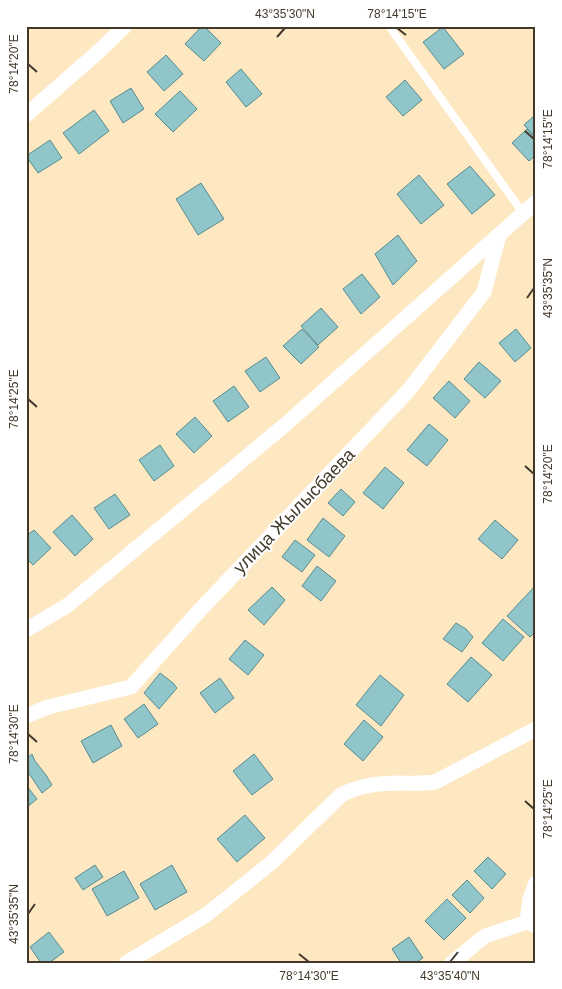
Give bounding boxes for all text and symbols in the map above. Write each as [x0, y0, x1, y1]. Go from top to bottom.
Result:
text: 43°35'30"N [255, 7, 315, 21]
text: 78°14'15"E [367, 7, 427, 21]
text: 78°14'20"E [7, 34, 21, 94]
text: 78°14'15"E [541, 109, 555, 169]
text: 43°35'35"N [541, 258, 555, 318]
text: 78°14'25"E [7, 369, 21, 429]
street label: улица Жылысбаева [229, 444, 359, 578]
text: 78°14'20"E [541, 444, 555, 504]
text: 78°14'30"E [7, 704, 21, 764]
text: 78°14'25"E [541, 779, 555, 839]
text: 43°35'35"N [7, 884, 21, 944]
text: 78°14'30"E [279, 969, 339, 983]
text: 43°35'40"N [420, 969, 480, 983]

